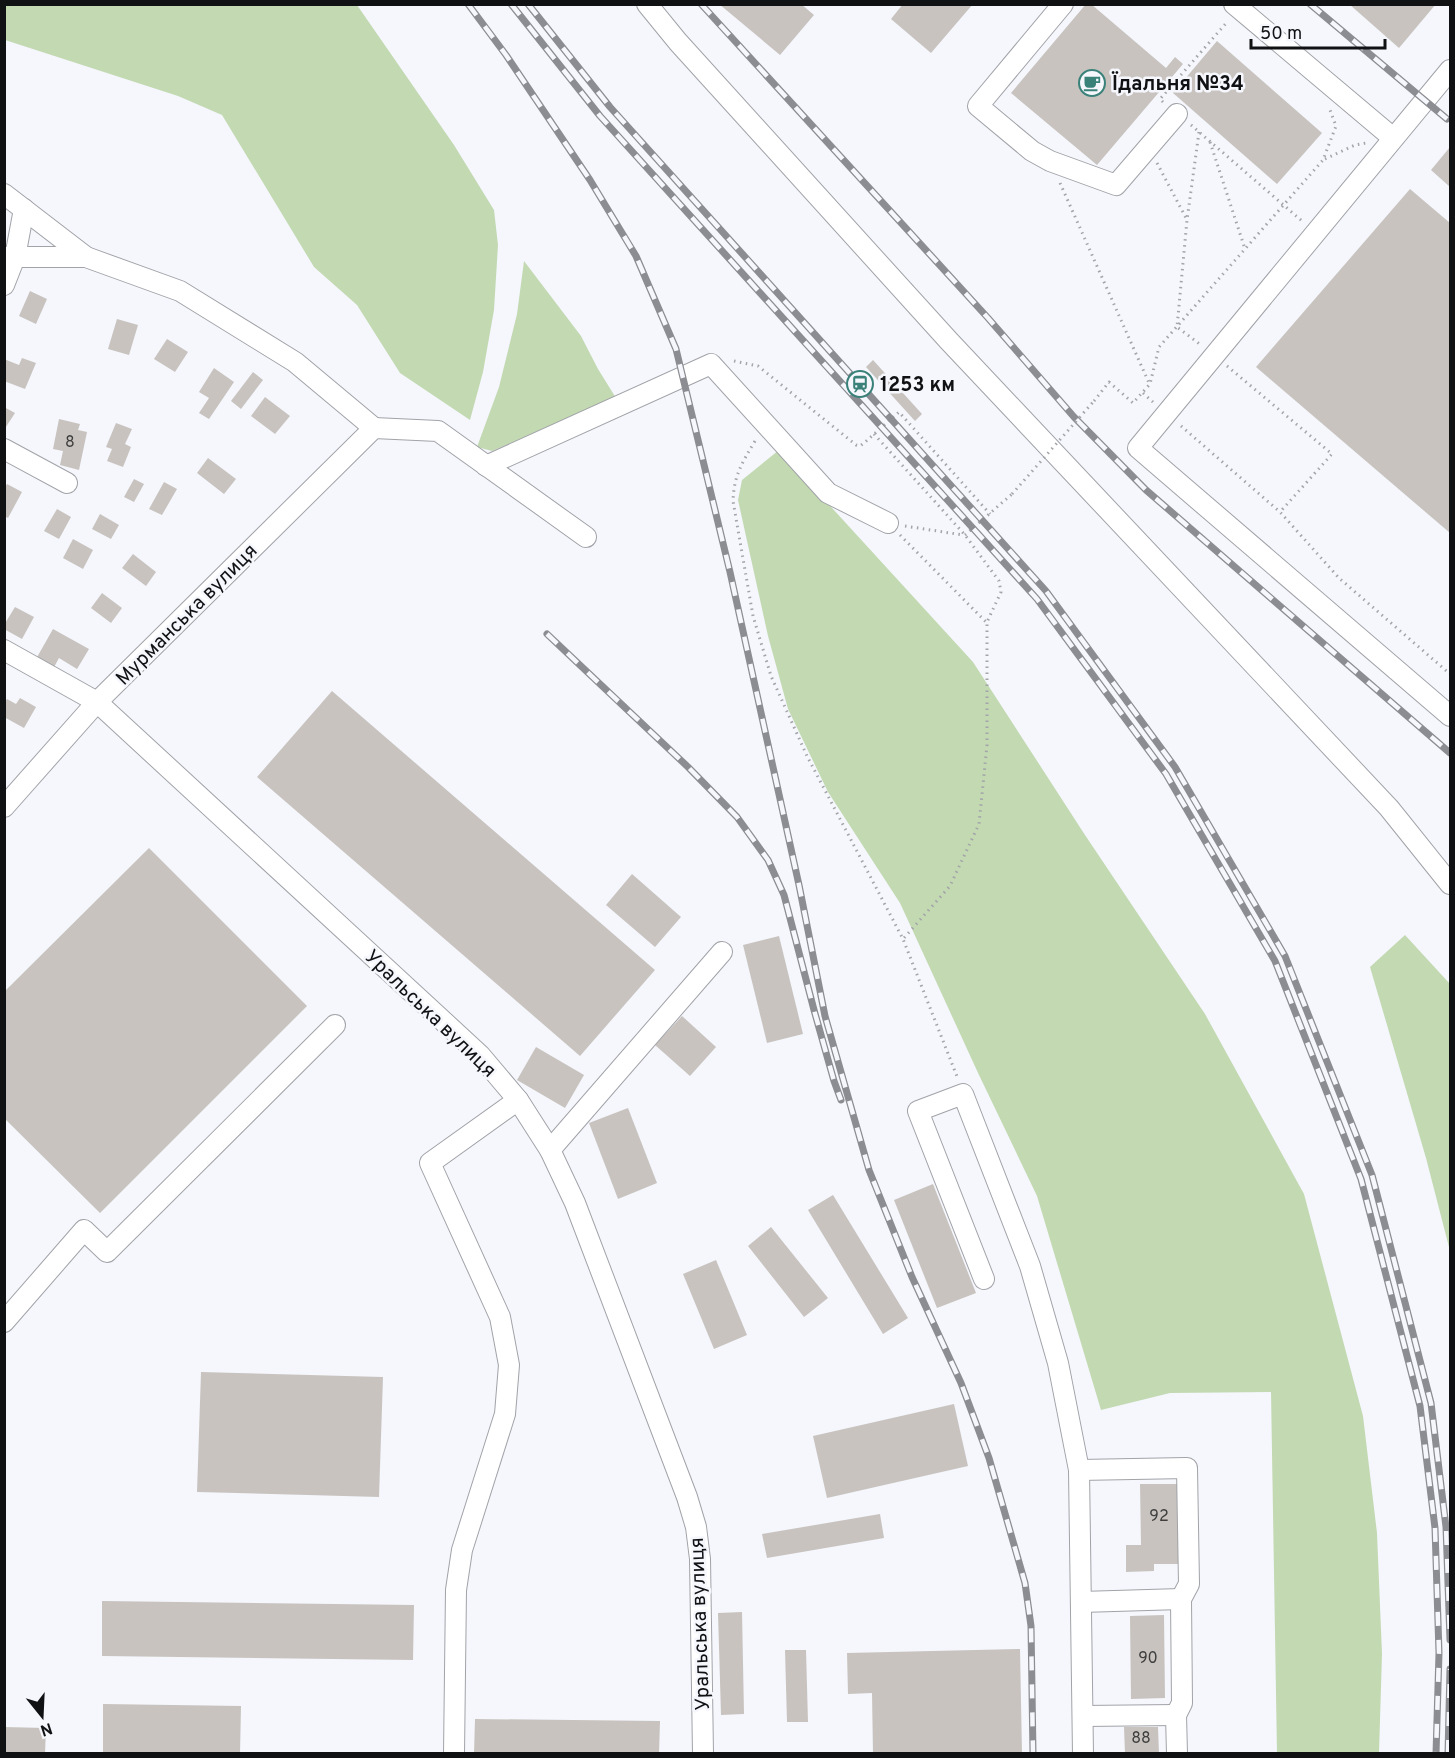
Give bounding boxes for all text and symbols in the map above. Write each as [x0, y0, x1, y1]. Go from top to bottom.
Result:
scale bar [1251, 12, 1384, 50]
text: 50 m [1260, 23, 1302, 46]
cafe icon: Їдальня №34 [1077, 68, 1107, 98]
place label: Їдальня №34 [1111, 71, 1244, 98]
station icon: 1253 км [845, 369, 875, 399]
place label: 1253 км [880, 373, 955, 399]
house number: 8 [65, 433, 75, 453]
street label: Мурманська вулиця [111, 539, 264, 692]
street label: Уральська вулиця [358, 945, 501, 1084]
house number: 92 [1149, 1507, 1169, 1527]
street label: Уральська вулиця [685, 1537, 717, 1711]
house number: 90 [1138, 1649, 1158, 1669]
north arrow [12, 1686, 72, 1746]
text: N [37, 1717, 55, 1740]
house number: 88 [1131, 1729, 1151, 1749]

